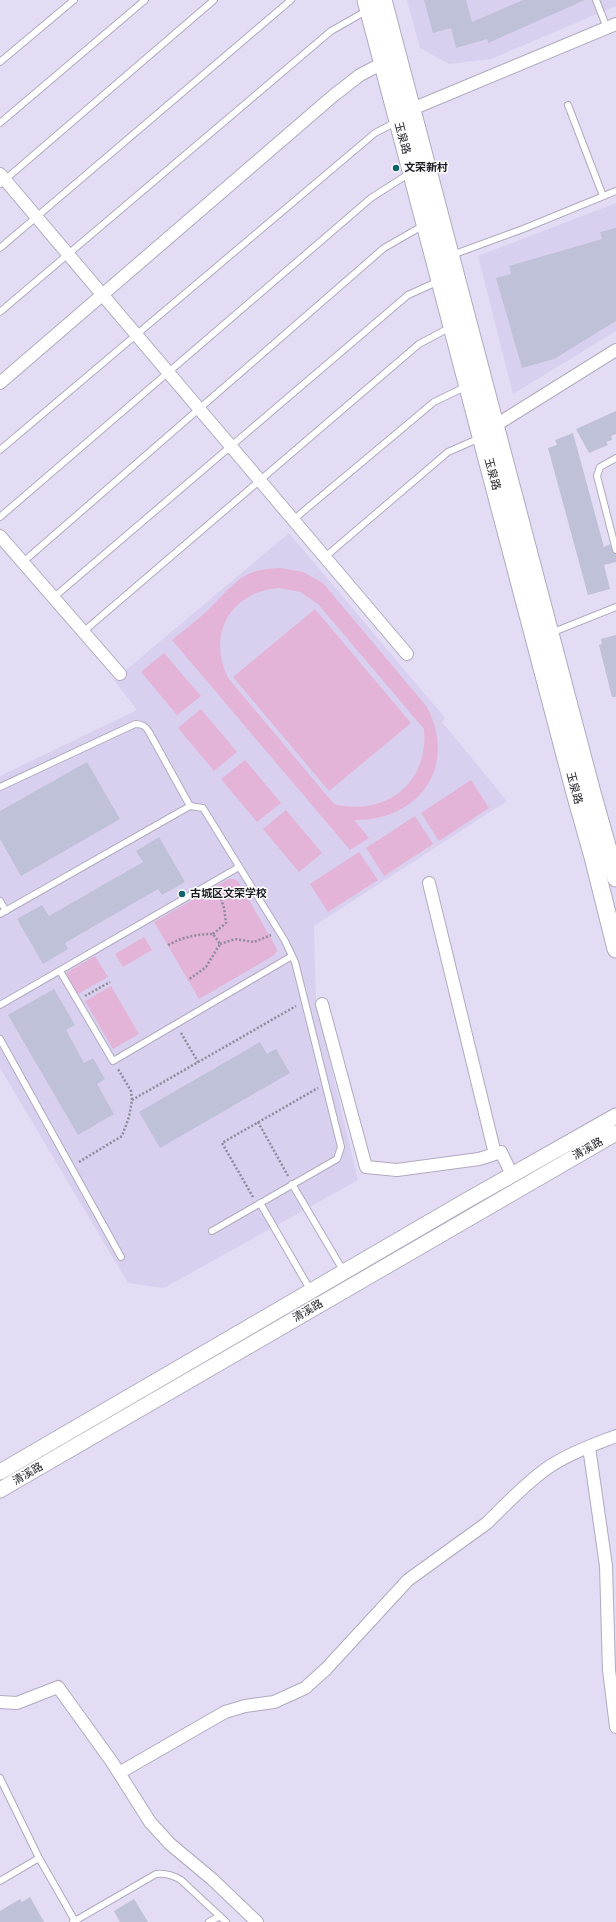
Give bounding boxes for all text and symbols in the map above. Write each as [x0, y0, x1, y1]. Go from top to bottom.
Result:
street label: 玉泉路 [391, 120, 413, 156]
place label: 文荣新村 [404, 161, 448, 175]
marker: 文荣新村 [391, 163, 401, 173]
street label: 玉泉路 [481, 456, 503, 492]
street label: 玉泉路 [563, 770, 585, 806]
place label: 古城区文荣学校 [190, 887, 267, 901]
marker: 古城区文荣学校 [177, 889, 187, 899]
street label: 清溪路 [570, 1135, 606, 1163]
street label: 清溪路 [290, 1297, 326, 1325]
street label: 清溪路 [10, 1460, 46, 1488]

